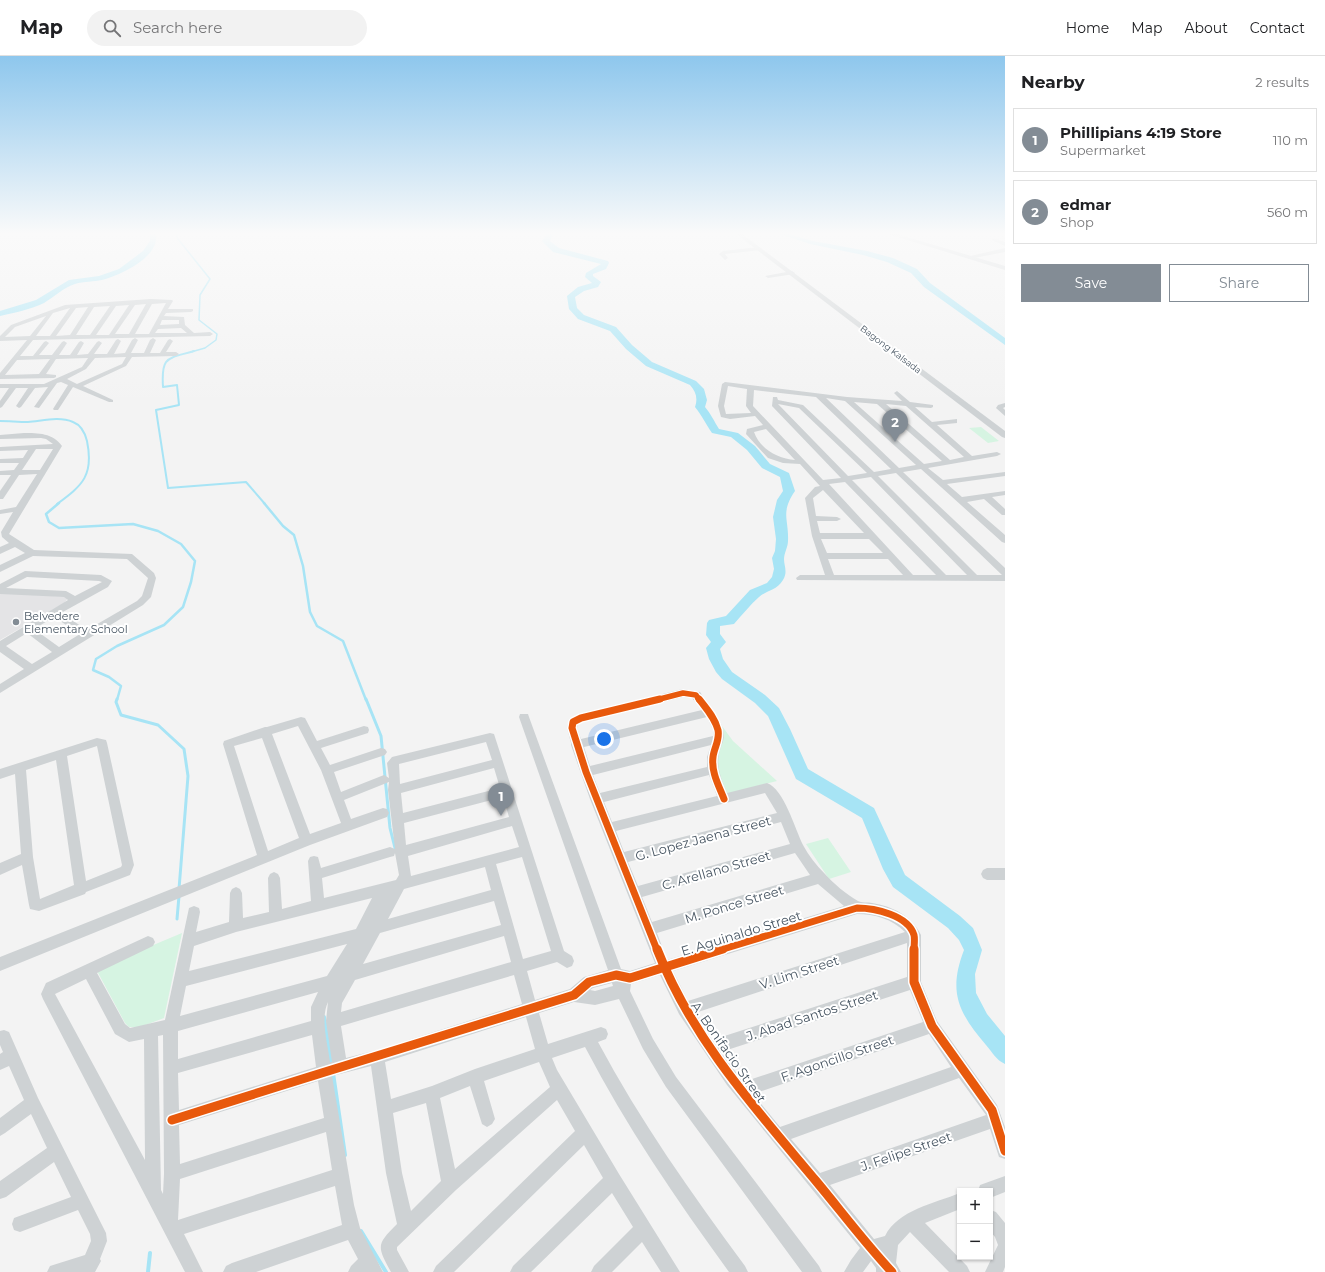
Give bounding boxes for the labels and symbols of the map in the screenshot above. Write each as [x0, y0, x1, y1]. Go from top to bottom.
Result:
street label: Bagong Kalsada [858, 322, 924, 376]
pin: 2 [882, 409, 908, 442]
place label: Belvedere Elementary School [24, 609, 128, 636]
marker: Belvedere Elementary School [11, 617, 21, 627]
your location [594, 729, 614, 749]
pin: 1 [488, 783, 514, 816]
street label: G. Lopez Jaena Street [633, 812, 773, 864]
street label: C. Arellano Street [660, 847, 772, 893]
street label: M. Ponce Street [683, 881, 785, 927]
street label: E. Aguinaldo Street [679, 907, 803, 959]
street label: V. Lim Street [757, 952, 841, 992]
street label: J. Abad Santos Street [743, 986, 880, 1044]
street label: A. Bonifacio Street [688, 998, 770, 1106]
street label: F. Agoncillo Street [779, 1031, 895, 1085]
street label: J. Felipe Street [858, 1128, 953, 1174]

